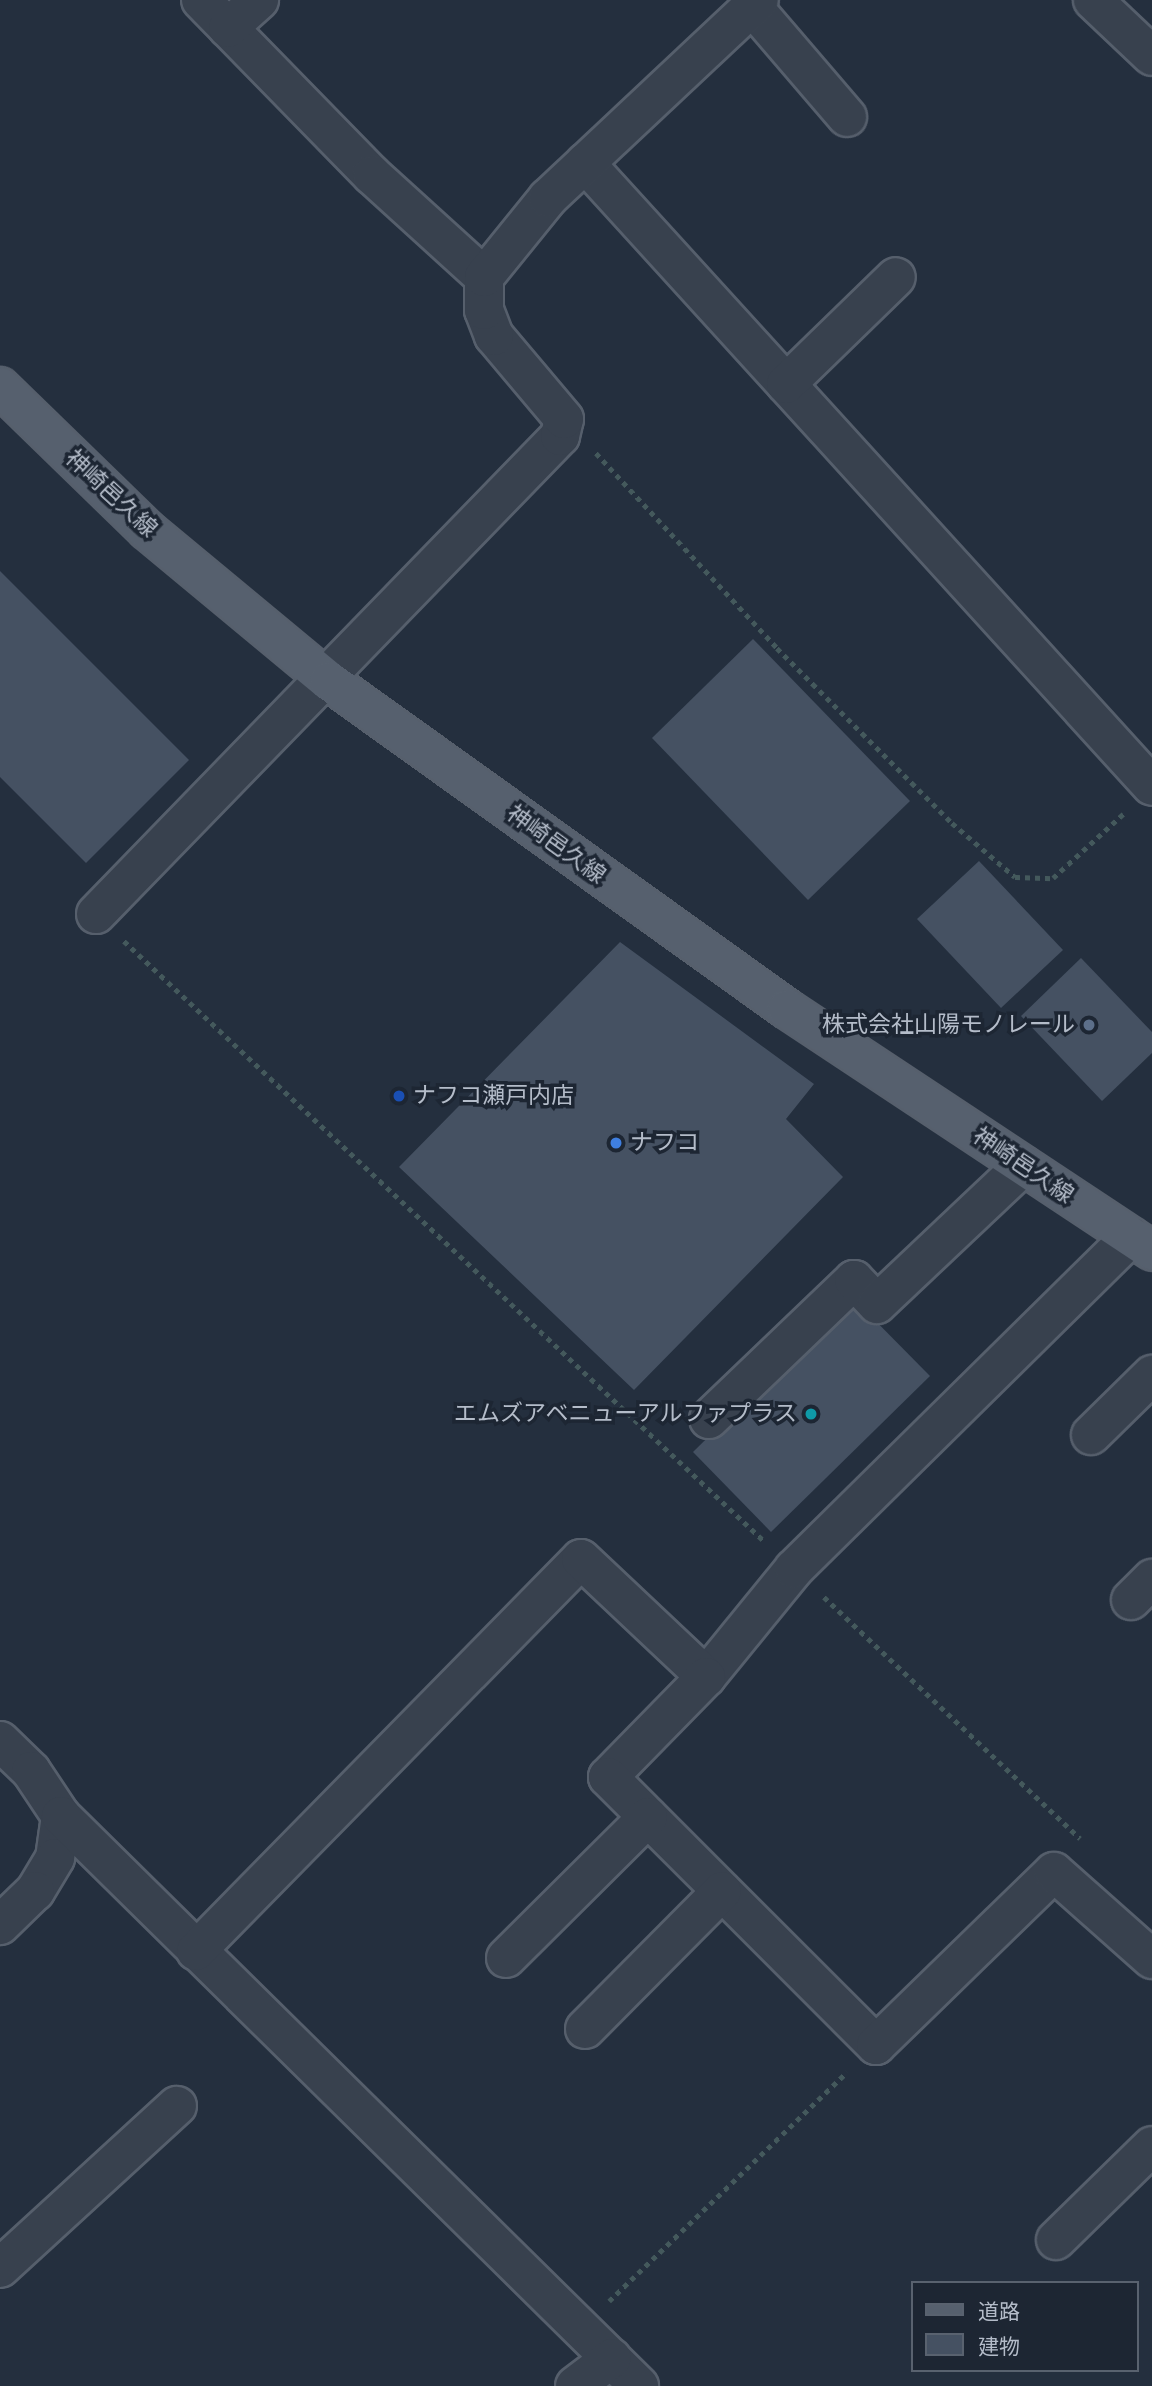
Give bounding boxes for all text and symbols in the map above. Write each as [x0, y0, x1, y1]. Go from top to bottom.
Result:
street label: 神崎邑久線 [60, 445, 162, 543]
street label: 神崎邑久線 [501, 800, 611, 890]
place label: 株式会社山陽モノレール [822, 1011, 1075, 1039]
marker: 株式会社山陽モノレール [1081, 1017, 1097, 1033]
place label: ナフコ瀬戸内店 [413, 1082, 574, 1110]
marker: ナフコ瀬戸内店 [391, 1088, 407, 1104]
street label: 神崎邑久線 [968, 1122, 1078, 1210]
place label: ナフコ [630, 1129, 699, 1157]
marker: ナフコ [608, 1135, 624, 1151]
place label: エムズアベニューアルファプラス [452, 1400, 797, 1428]
marker: エムズアベニューアルファプラス [803, 1406, 819, 1422]
legend [911, 2281, 1138, 2372]
text: 道路 [978, 2300, 1020, 2325]
text: 建物 [978, 2335, 1020, 2360]

